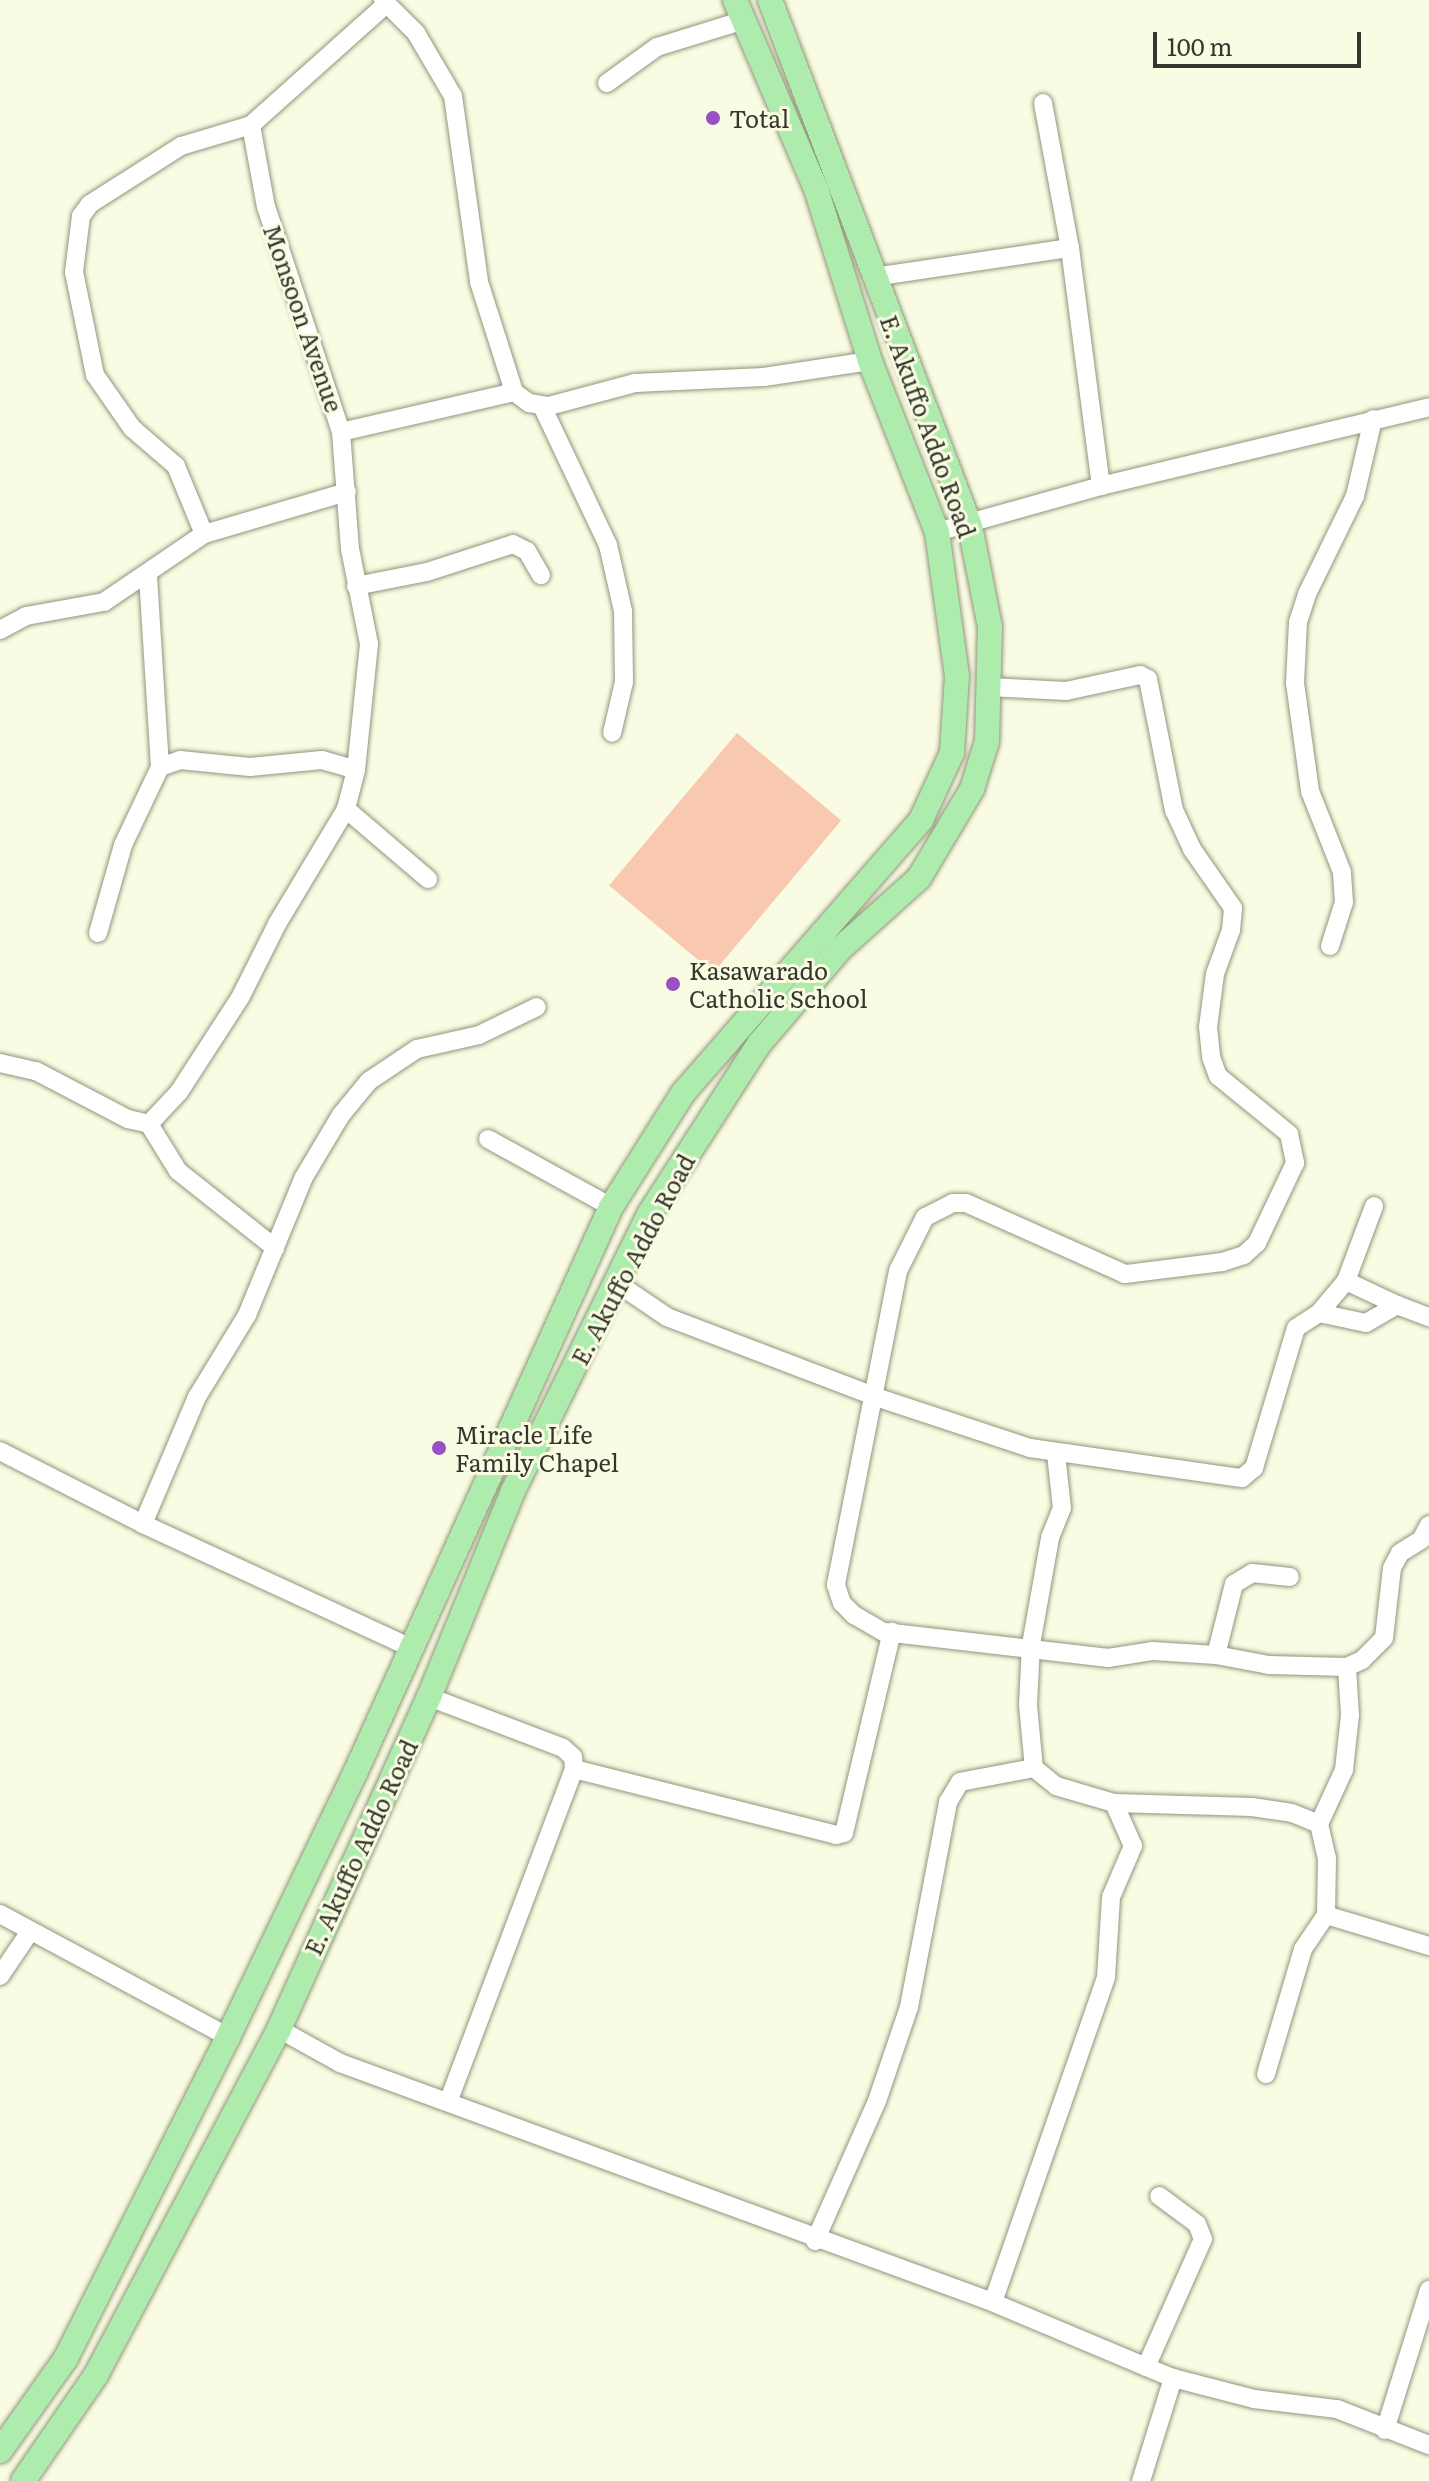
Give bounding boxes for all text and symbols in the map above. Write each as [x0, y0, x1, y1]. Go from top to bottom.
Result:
scale bar [1157, 16, 1365, 66]
text: 100 m [1167, 28, 1233, 63]
place label: Total [729, 104, 789, 132]
marker: Total [704, 109, 722, 127]
street label: Monsoon Avenue [258, 220, 350, 416]
street label: E. Akuffo Addo Road [875, 311, 983, 541]
place label: Kasawarado Catholic School [689, 956, 867, 1012]
marker: Kasawarado Catholic School [664, 975, 682, 993]
street label: E. Akuffo Addo Road [564, 1149, 700, 1369]
place label: Miracle Life Family Chapel [455, 1420, 619, 1476]
marker: Miracle Life Family Chapel [430, 1439, 448, 1457]
street label: E. Akuffo Addo Road [297, 1735, 423, 1959]

